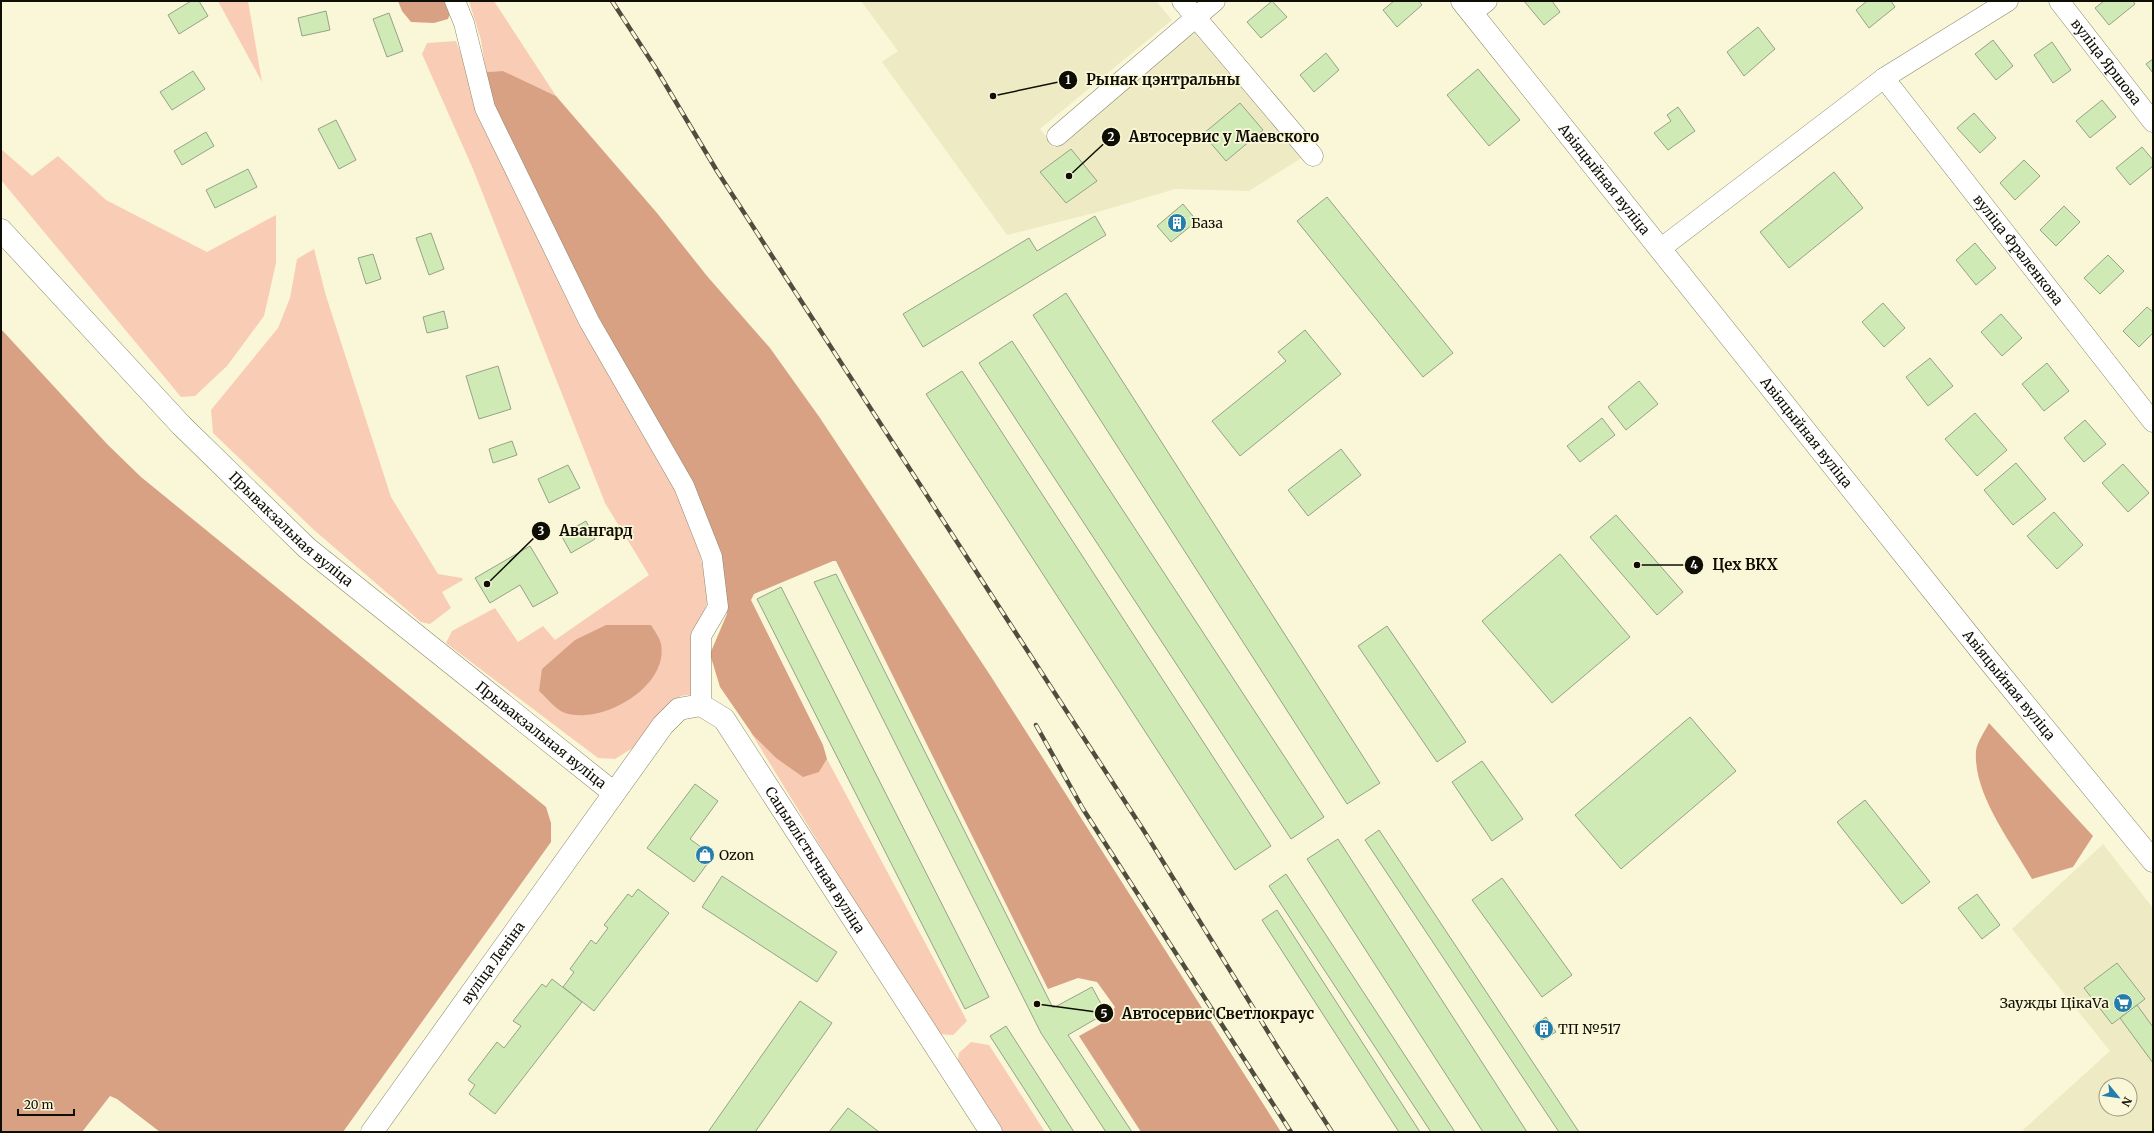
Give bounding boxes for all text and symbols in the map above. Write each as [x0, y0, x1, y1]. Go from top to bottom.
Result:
street label: вуліца Яршова [2067, 15, 2146, 109]
callout: Рынак цэнтральны [1058, 66, 1248, 93]
text: Рынак цэнтральны [1086, 70, 1240, 89]
text: 1 [1065, 72, 1071, 87]
street label: Авіяцыйная вуліца [1554, 119, 1654, 239]
callout: Автосервис у Маевского [1101, 123, 1327, 150]
text: Автосервис у Маевского [1128, 127, 1319, 146]
text: 2 [1107, 129, 1115, 144]
street label: вуліца Фраленкова [1969, 191, 2068, 309]
building icon: База [1166, 212, 1188, 234]
place label: База [1191, 214, 1224, 232]
street label: Авіяцыйная вуліца [1756, 372, 1857, 492]
street label: Прывакзальная вуліца [225, 468, 357, 591]
callout: Авангард [531, 518, 641, 545]
text: Авангард [558, 521, 633, 540]
text: 3 [538, 523, 545, 538]
callout: Цех ВКХ [1684, 551, 1785, 578]
text: Цех ВКХ [1712, 555, 1778, 574]
text: 4 [1690, 557, 1698, 572]
street label: Авіяцыйная вуліца [1958, 626, 2060, 744]
street label: Прывакзальная вуліца [472, 677, 610, 793]
street label: Сацыялістычная вуліца [761, 783, 869, 937]
shop icon: Ozon [694, 844, 716, 866]
place label: Ozon [719, 846, 754, 864]
street label: вуліца Леніна [457, 917, 529, 1008]
supermarket icon: Заужды ЦікаVа [2112, 992, 2134, 1014]
place label: Заужды ЦікаVа [2000, 994, 2109, 1012]
callout: Автосервис Светлокраус [1094, 1000, 1322, 1027]
text: Автосервис Светлокраус [1121, 1004, 1314, 1023]
text: 5 [1100, 1006, 1108, 1021]
building icon: ТП №517 [1533, 1018, 1555, 1040]
place label: ТП №517 [1558, 1020, 1621, 1038]
north arrow [2098, 1077, 2138, 1117]
scale bar [18, 1091, 74, 1117]
text: N [2118, 1095, 2135, 1109]
text: 20 m [24, 1097, 53, 1112]

